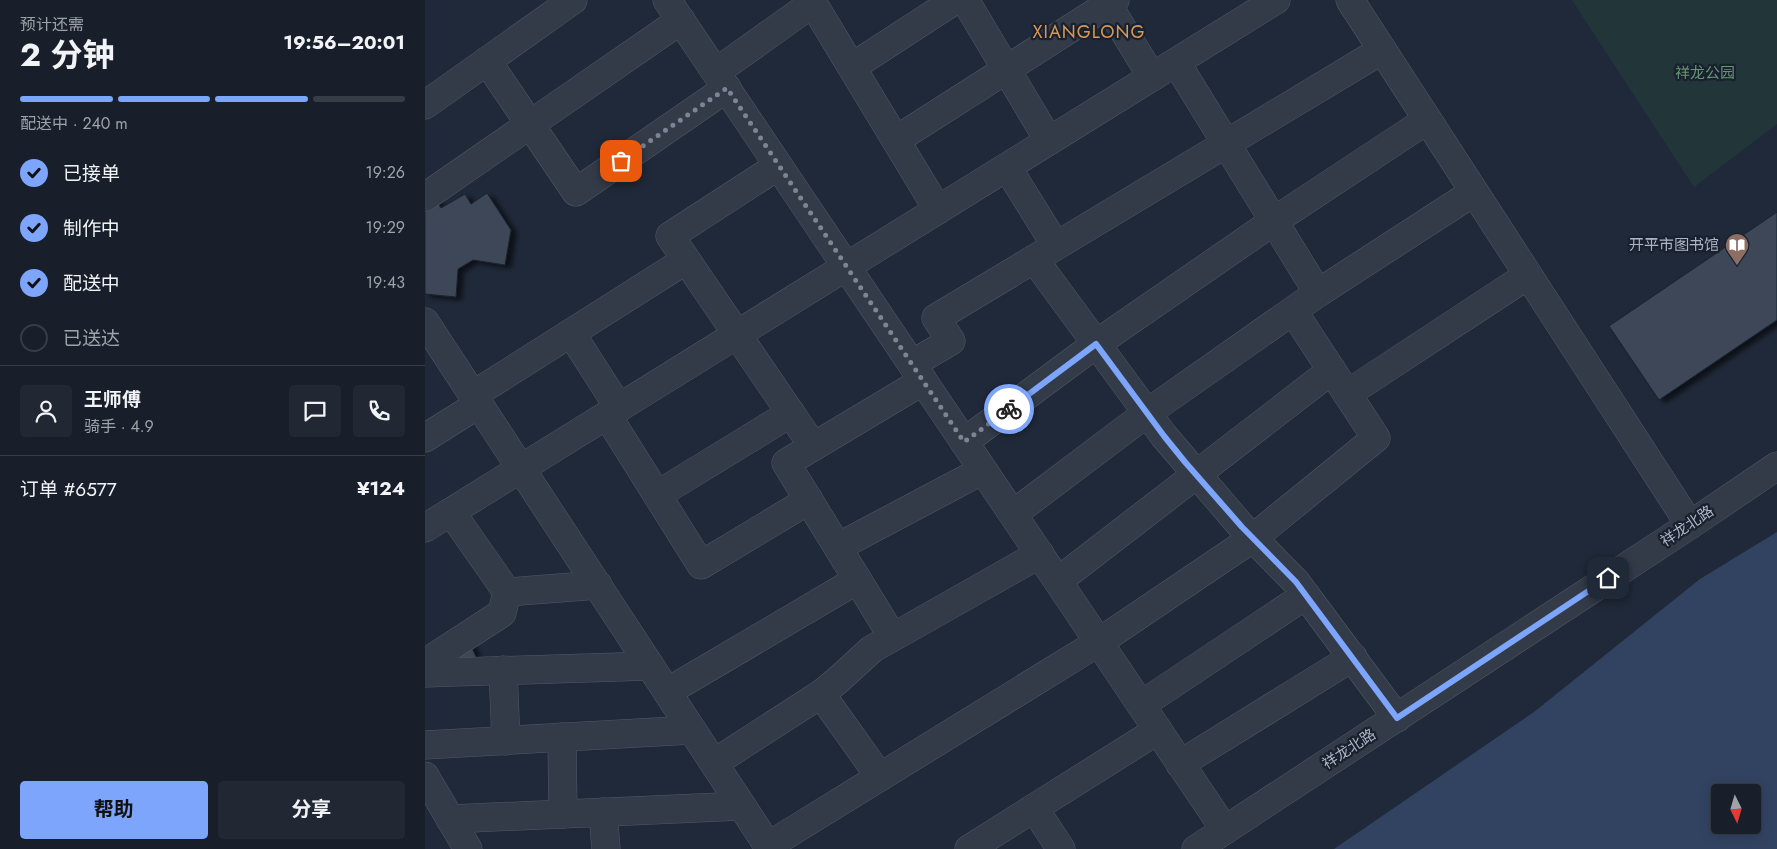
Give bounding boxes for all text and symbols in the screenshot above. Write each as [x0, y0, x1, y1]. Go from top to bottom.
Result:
text: 预计还需 [20, 13, 84, 36]
district label: XIANGLONG [1033, 19, 1145, 45]
text: 19:56–20:01 [283, 29, 405, 56]
text: 2 分钟 [20, 32, 115, 78]
park label: 祥龙公园 [1675, 62, 1735, 84]
text: 配送中 · 240 m [20, 112, 128, 135]
pin [600, 140, 642, 182]
icon: bag [607, 147, 635, 175]
icon: check [20, 159, 48, 187]
text: 已接单 [63, 160, 120, 187]
text: 19:26 [365, 161, 405, 184]
icon: check [20, 214, 48, 242]
text: 制作中 [63, 215, 120, 242]
text: 19:29 [365, 216, 405, 239]
library icon: 开平市图书馆 [1724, 232, 1750, 266]
place label: 开平市图书馆 [1629, 234, 1719, 256]
icon: check [20, 269, 48, 297]
text: 配送中 [63, 270, 120, 297]
text: 19:43 [366, 271, 405, 294]
text: 已送达 [63, 325, 120, 352]
courier [984, 384, 1034, 434]
button: person [20, 385, 72, 437]
button: chat [289, 385, 341, 437]
button: phone [353, 385, 405, 437]
text: 王师傅 [84, 386, 141, 413]
icon: bike [995, 395, 1023, 423]
text: 骑手 · 4.9 [84, 415, 154, 438]
text: ¥124 [357, 475, 405, 502]
text: 订单 #6577 [20, 476, 117, 503]
street label: 祥龙北路 [1656, 500, 1718, 552]
pin [1587, 557, 1629, 599]
icon: home [1594, 564, 1622, 592]
street label: 祥龙北路 [1318, 723, 1380, 775]
button: 帮助 [20, 781, 208, 839]
button: 分享 [218, 781, 405, 839]
north arrow [1711, 784, 1761, 834]
map controls [1711, 784, 1761, 834]

